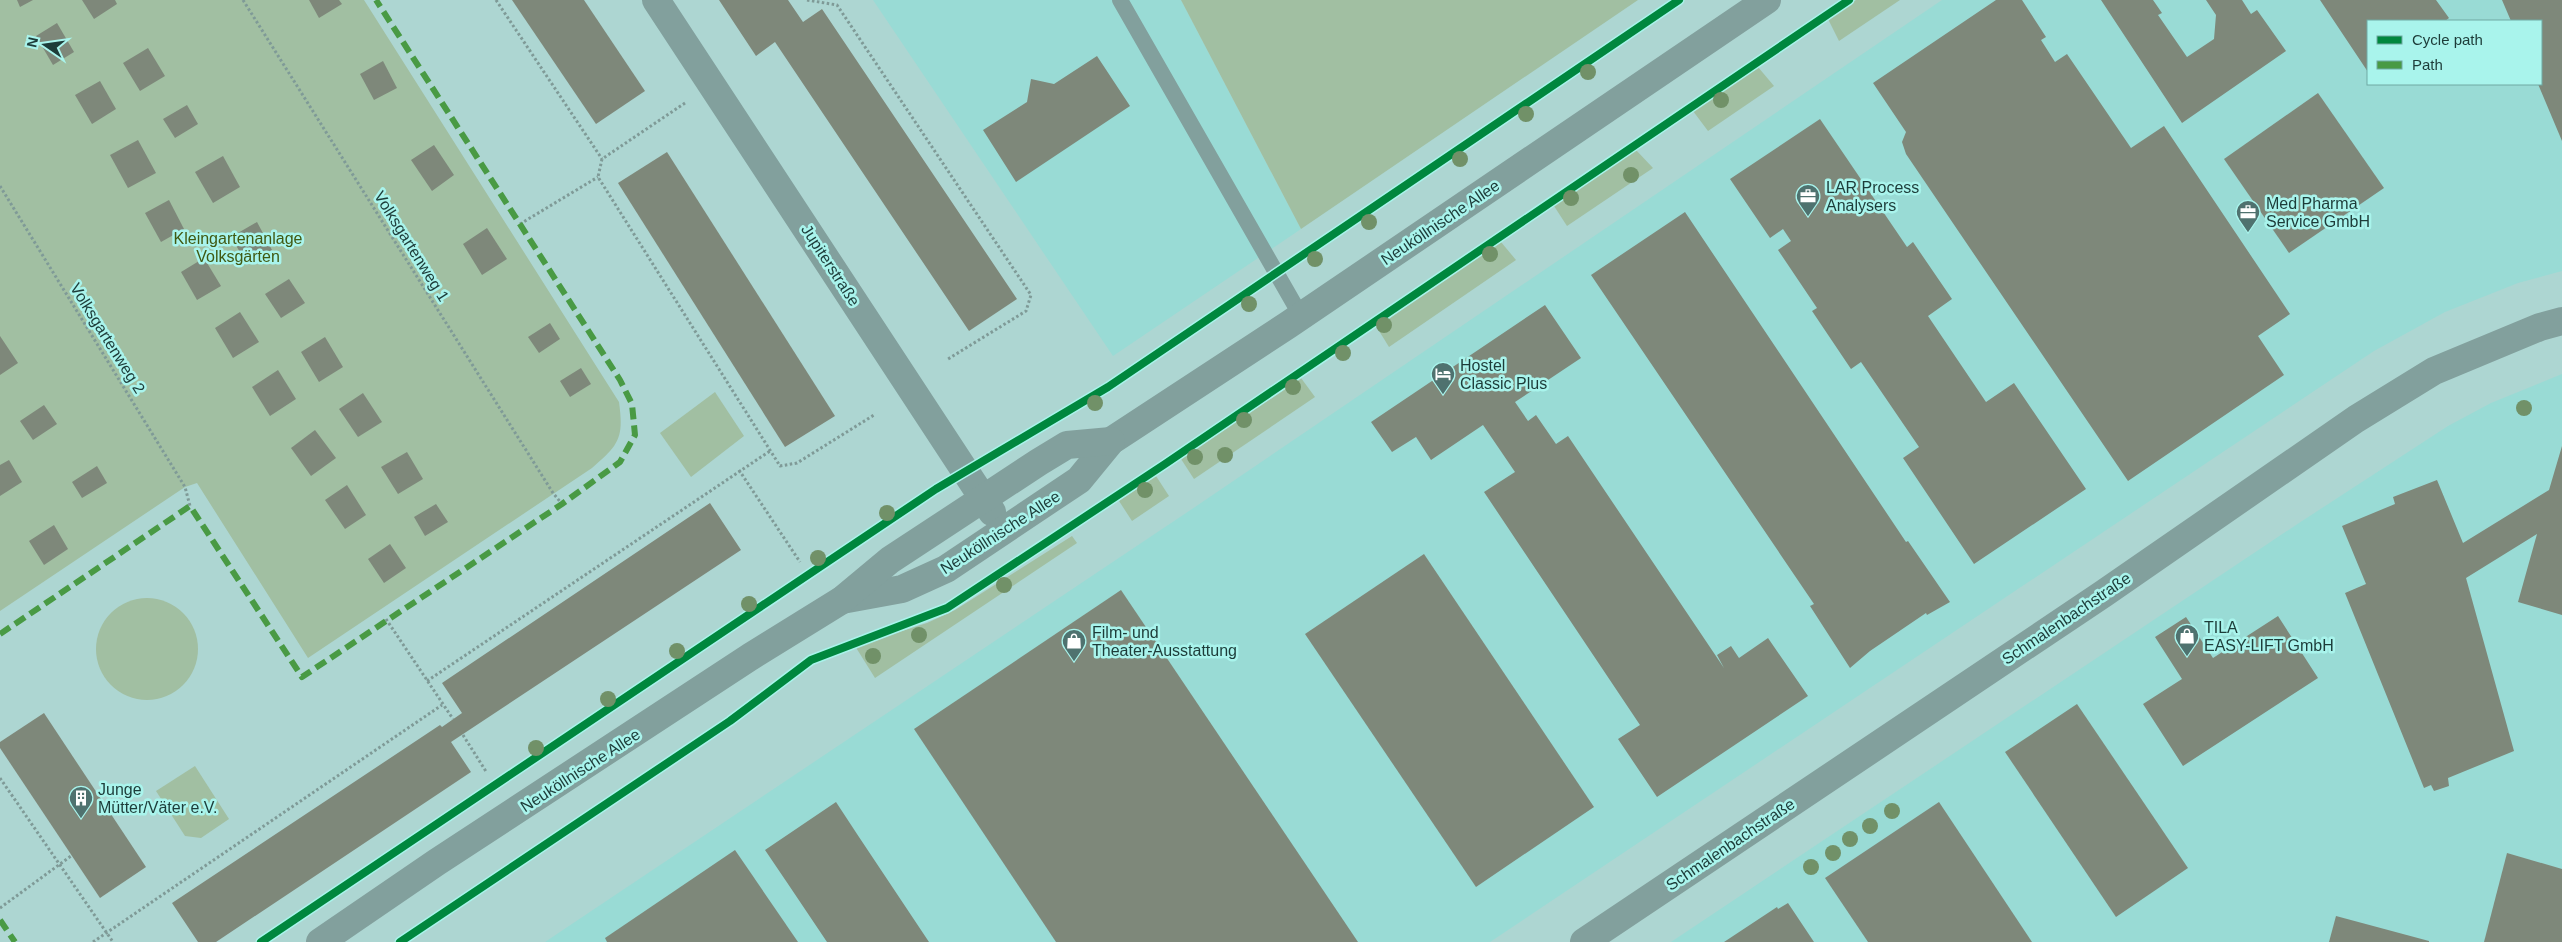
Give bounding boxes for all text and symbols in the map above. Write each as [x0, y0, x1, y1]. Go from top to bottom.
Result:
north arrow [20, 20, 70, 70]
legend [2367, 20, 2542, 85]
text: Cycle path [2412, 31, 2483, 48]
text: N [23, 35, 41, 49]
text: Path [2412, 56, 2443, 73]
street label: Neuköllnische Allee [1378, 177, 1503, 268]
place label: LAR Process Analysers [1826, 179, 1919, 214]
office icon: LAR Process Analysers [1795, 183, 1821, 217]
street label: Volksgartenweg 1 [371, 188, 452, 304]
place label: Med Pharma Service GmbH [2266, 195, 2370, 230]
office icon: Med Pharma Service GmbH [2235, 199, 2261, 233]
street label: Jupiterstraße [798, 221, 863, 309]
park label: Kleingartenanlage Volksgärten [174, 230, 303, 265]
street label: Volksgartenweg 2 [67, 280, 148, 396]
place label: Hostel Classic Plus [1460, 357, 1547, 392]
hotel icon: Hostel Classic Plus [1430, 361, 1456, 395]
street label: Neuköllnische Allee [937, 487, 1063, 577]
street label: Schmalenbachstraße [1999, 569, 2134, 668]
place label: TILA EASY-LIFT GmbH [2204, 619, 2334, 654]
shop icon: TILA EASY-LIFT GmbH [2174, 623, 2200, 657]
place label: Film- und Theater-Ausstattung [1092, 624, 1237, 659]
shop icon: Film- und Theater-Ausstattung [1061, 628, 1087, 662]
street label: Neuköllnische Allee [517, 725, 643, 815]
place label: Junge Mütter/Väter e.V. [98, 781, 217, 816]
building icon: Junge Mütter/Väter e.V. [68, 785, 94, 819]
street label: Schmalenbachstraße [1663, 795, 1798, 894]

